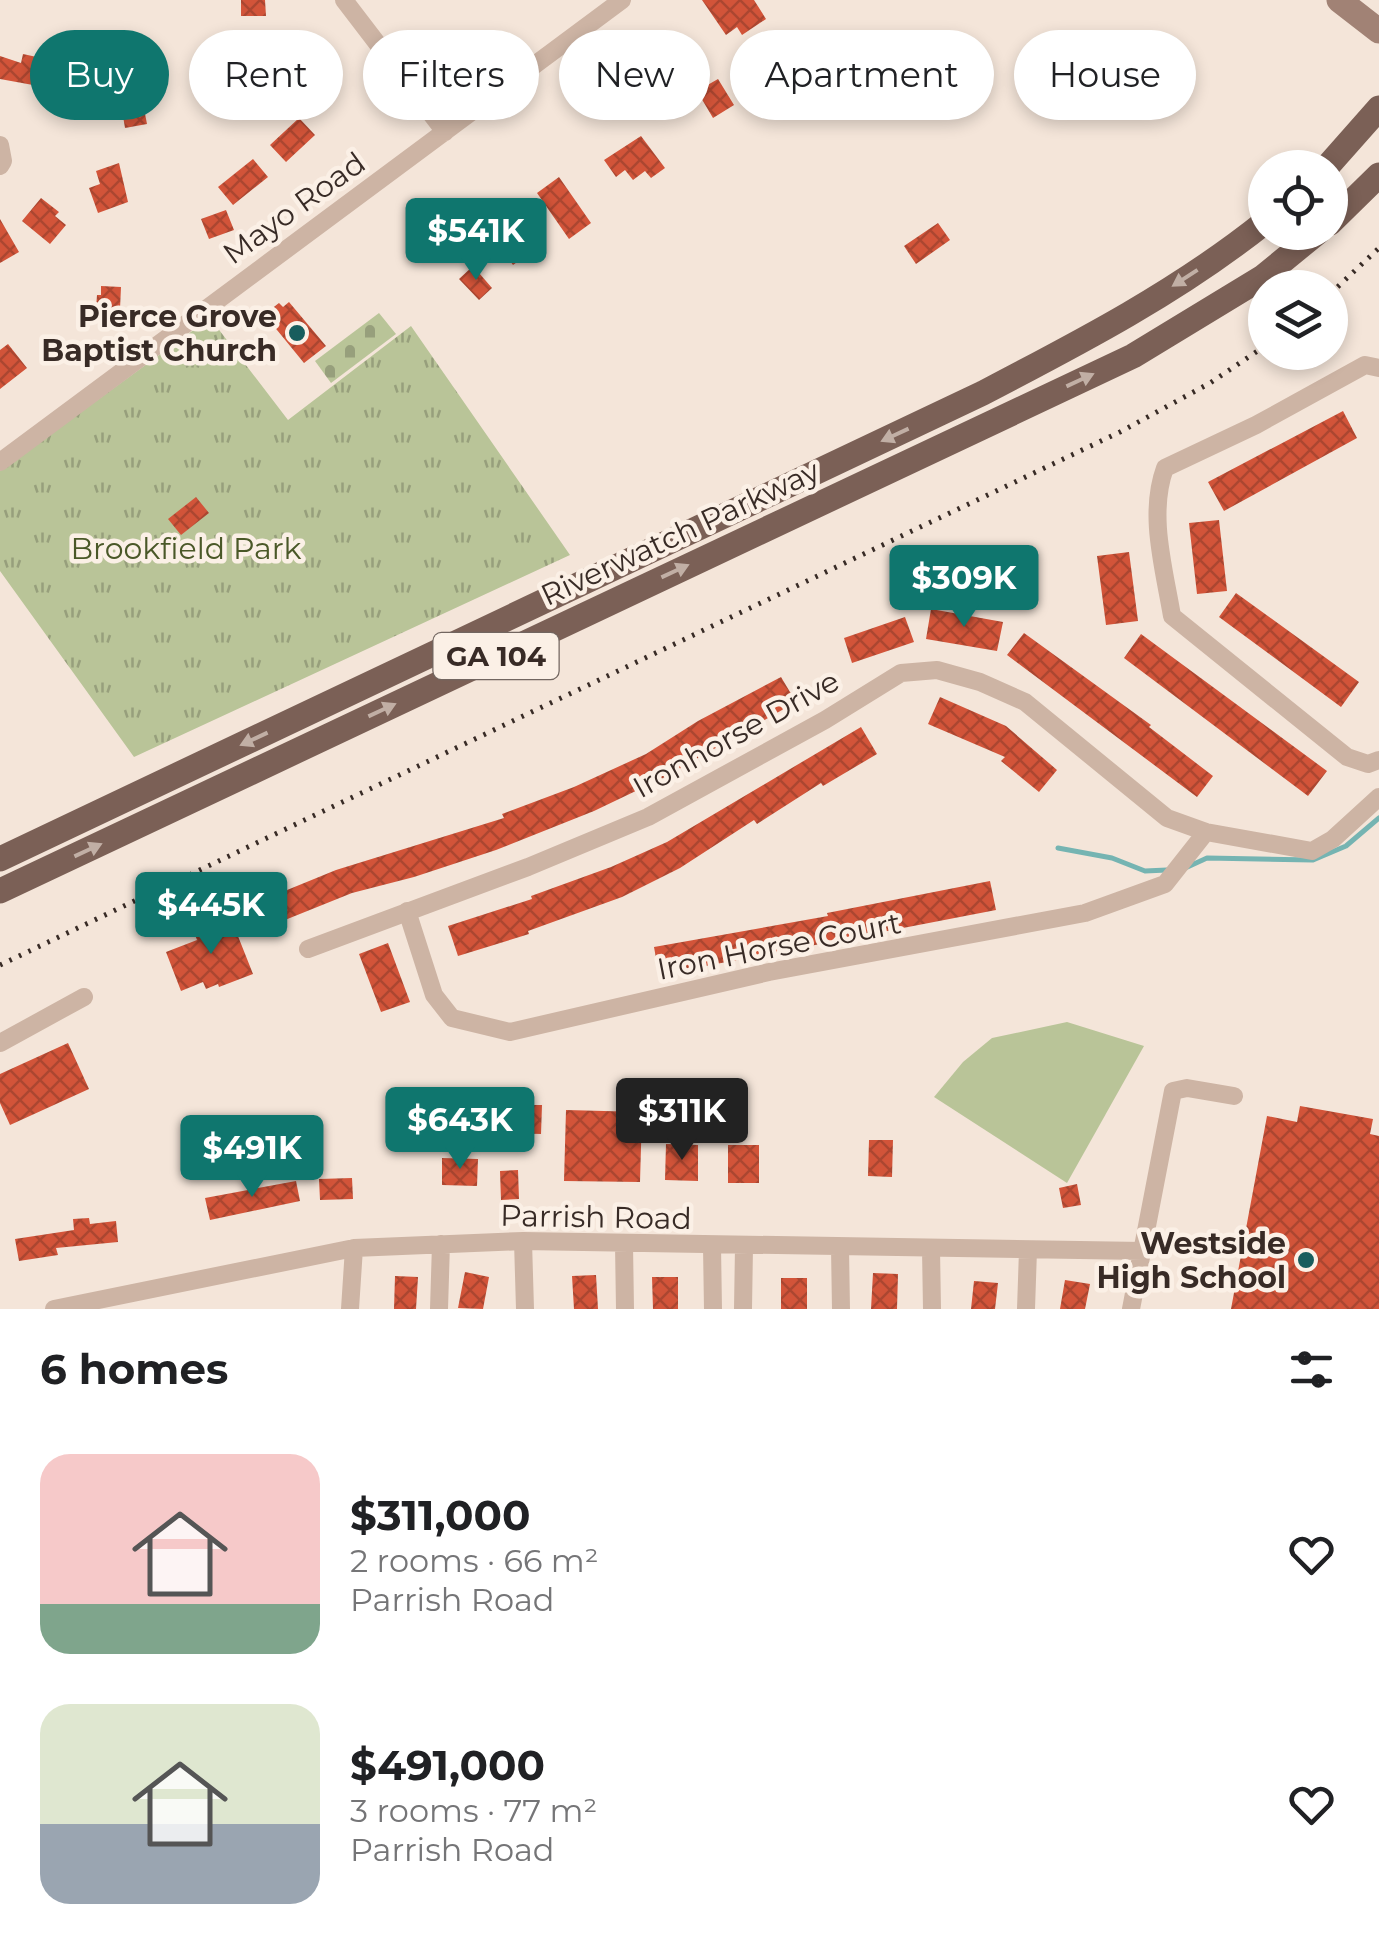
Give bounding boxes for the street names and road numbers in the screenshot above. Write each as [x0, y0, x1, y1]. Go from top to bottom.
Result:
street label: Mayo Road [216, 144, 372, 272]
street label: Riverwatch Parkway [535, 452, 826, 614]
road number: GA 104 [434, 633, 558, 679]
street label: Ironhorse Drive [626, 662, 846, 806]
street label: Iron Horse Court [654, 904, 904, 988]
street label: Parrish Road [500, 1197, 692, 1237]

